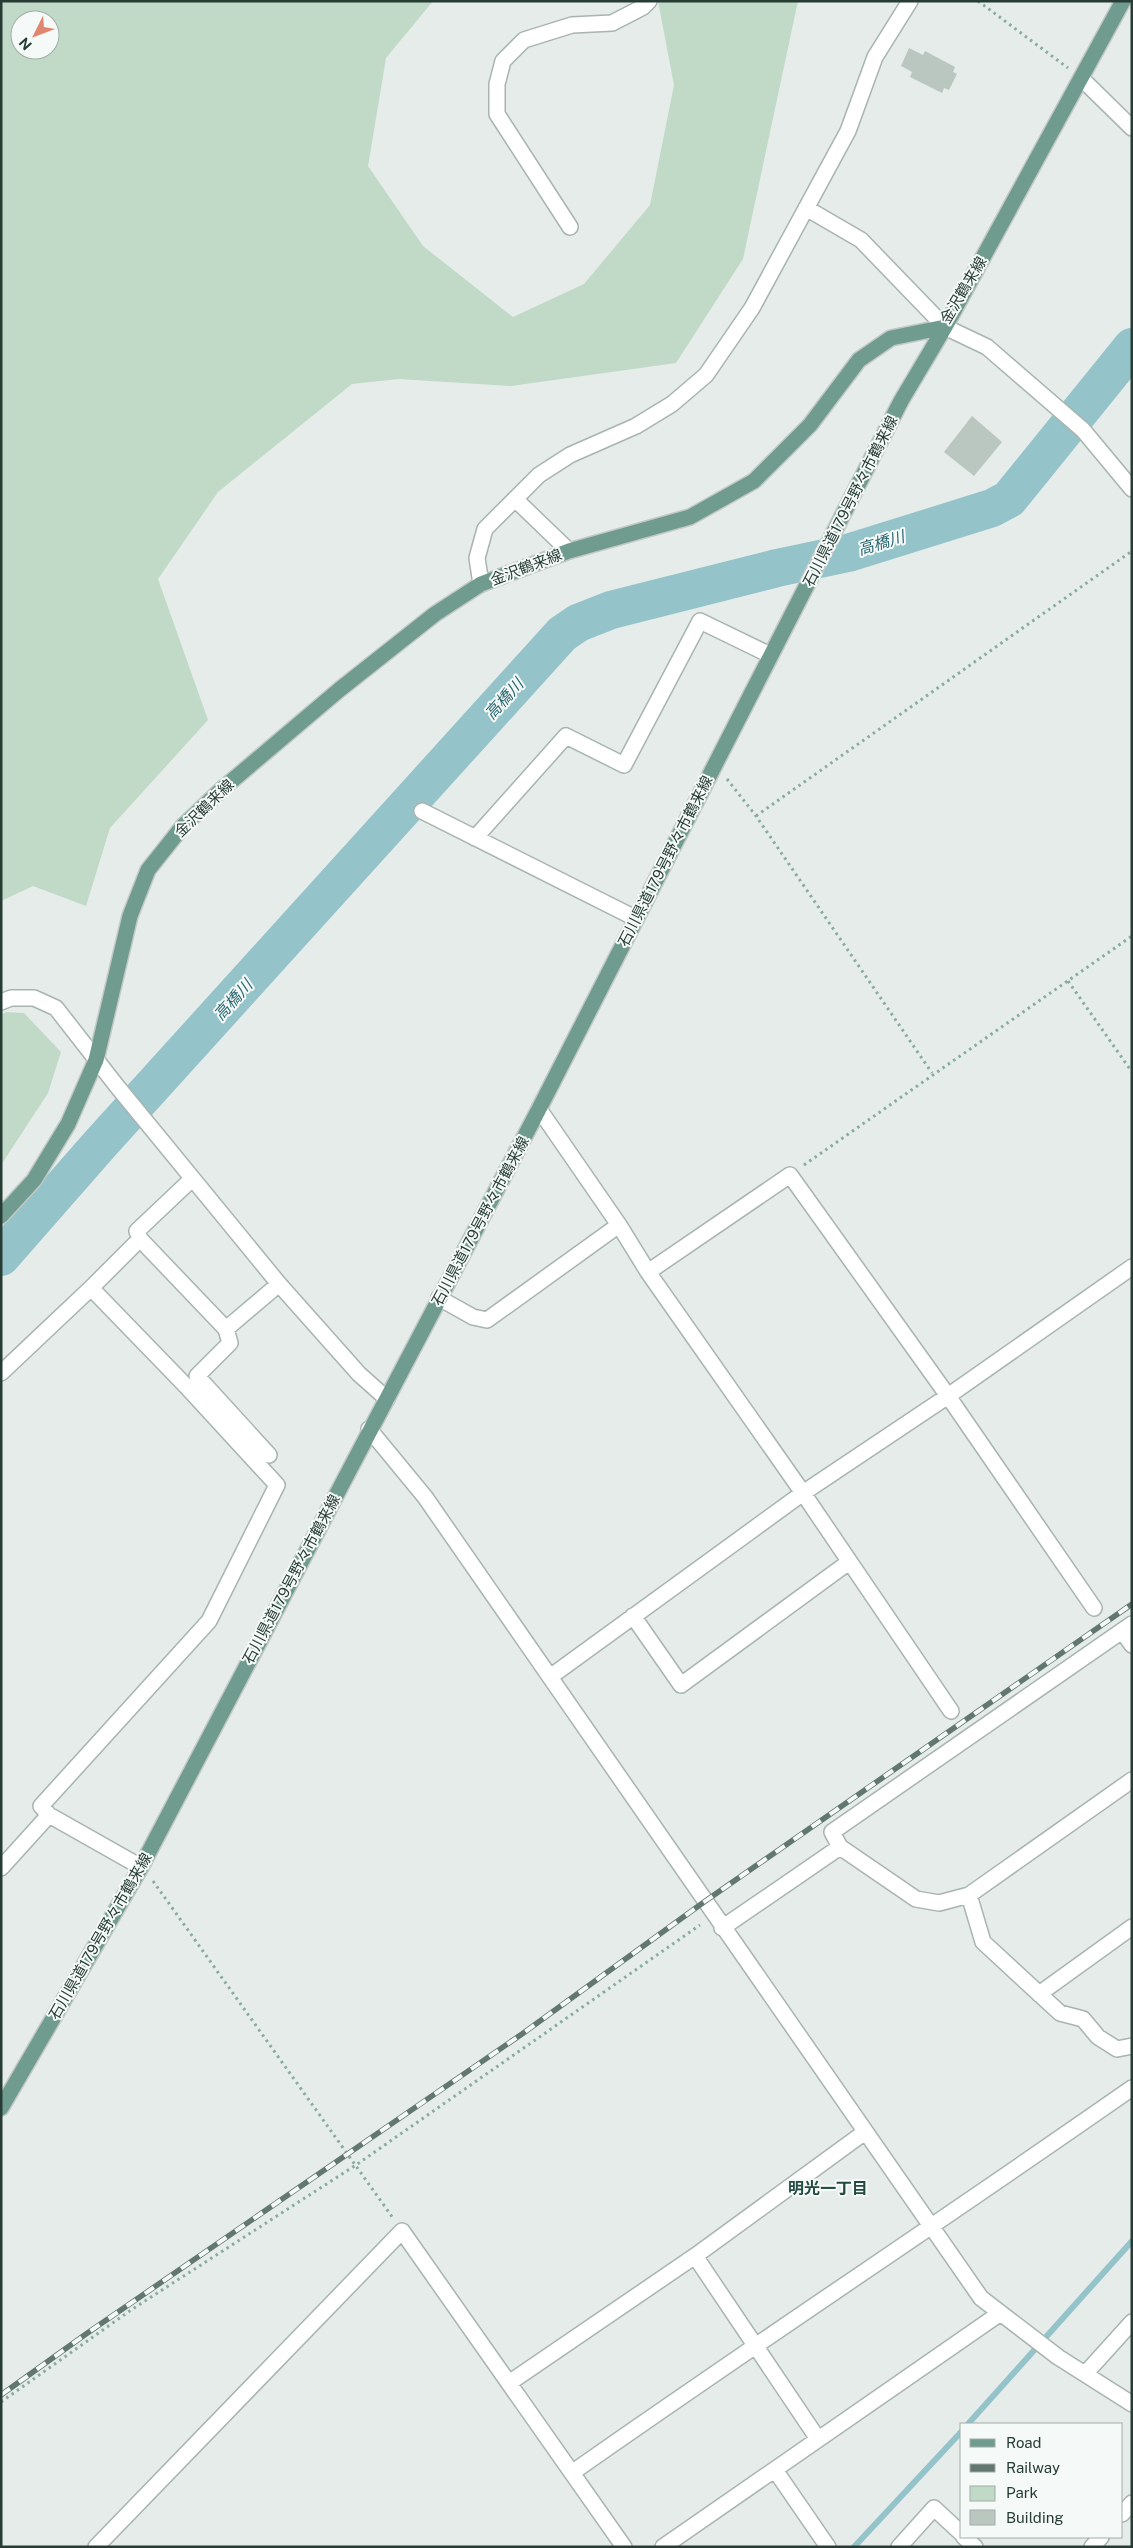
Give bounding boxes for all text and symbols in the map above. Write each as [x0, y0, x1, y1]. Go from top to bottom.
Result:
north arrow [10, 10, 60, 60]
text: N [16, 34, 35, 53]
street label: 金沢鶴来線 [936, 253, 990, 327]
street label: 石川県道179号野々市鶴来線 [799, 413, 901, 589]
water label: 高橋川 [855, 526, 909, 559]
street label: 金沢鶴来線 [488, 546, 564, 588]
water label: 高橋川 [481, 673, 528, 723]
street label: 石川県道179号野々市鶴来線 [614, 773, 716, 949]
street label: 金沢鶴来線 [171, 776, 237, 840]
water label: 高橋川 [210, 974, 257, 1024]
street label: 石川県道179号野々市鶴来線 [428, 1133, 532, 1309]
street label: 石川県道179号野々市鶴来線 [239, 1491, 343, 1667]
street label: 石川県道179号野々市鶴来線 [45, 1850, 155, 2022]
district label: 明光一丁目 [788, 2179, 868, 2198]
legend [960, 2423, 1123, 2538]
text: Road [1006, 2434, 1042, 2451]
text: Railway [1006, 2459, 1060, 2476]
text: Park [1006, 2484, 1038, 2501]
text: Building [1006, 2509, 1064, 2526]

